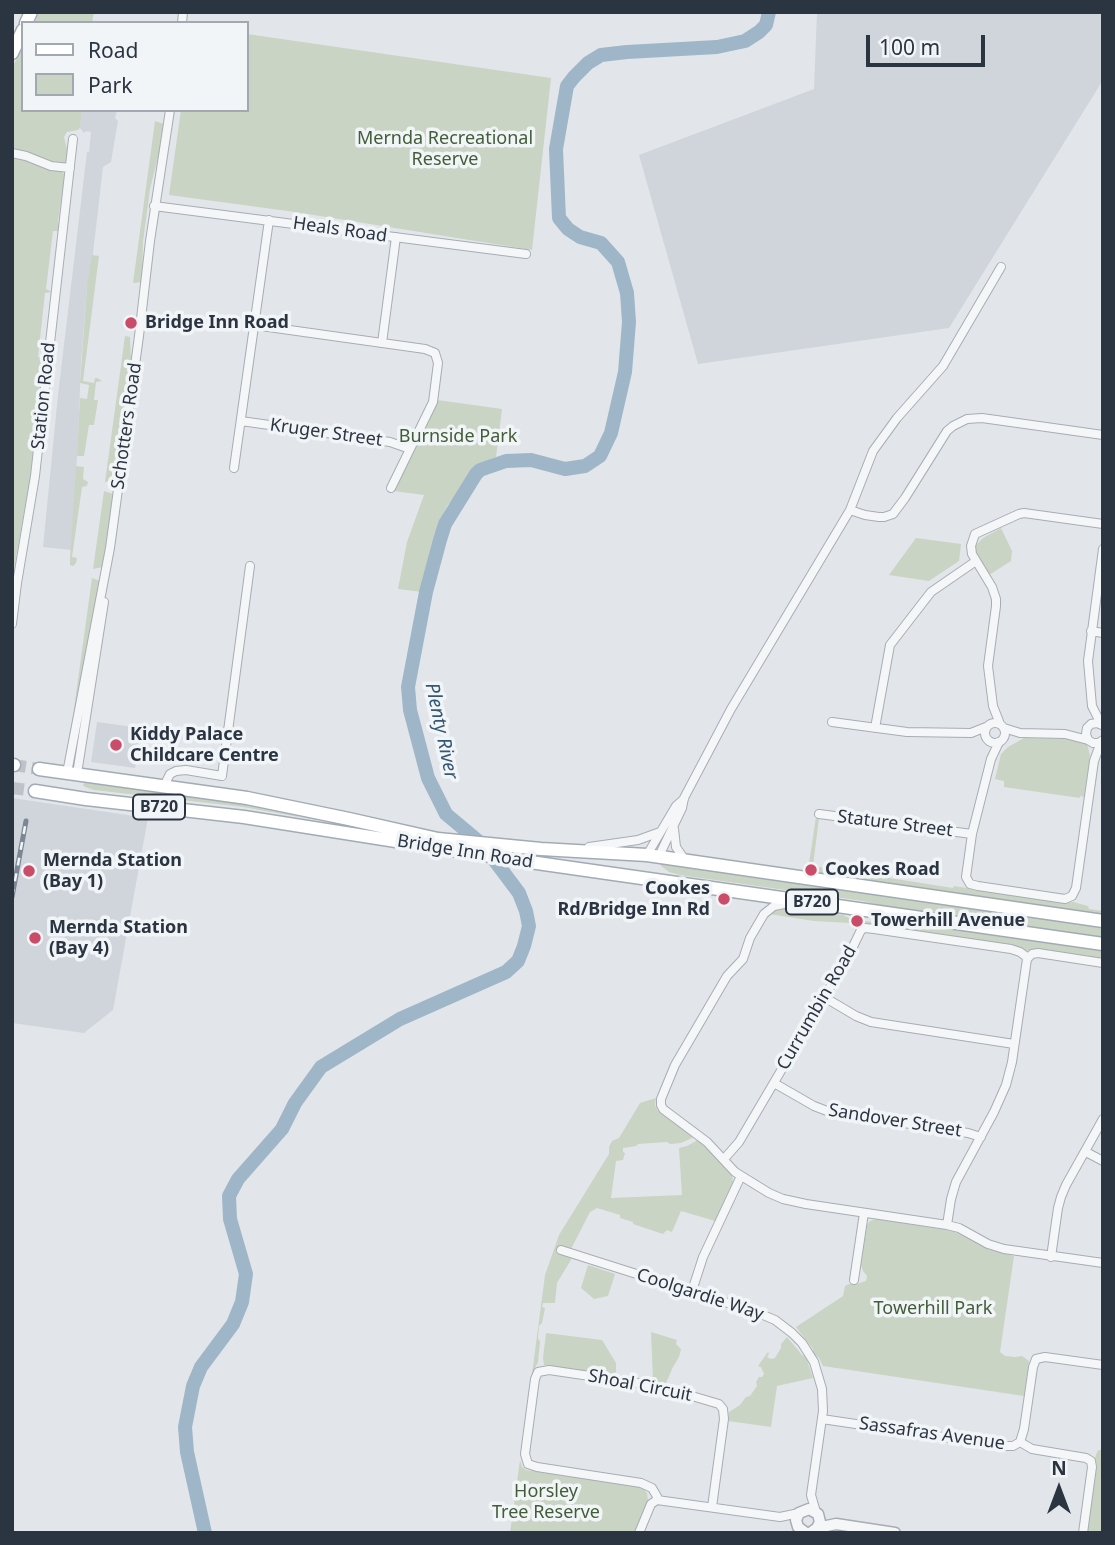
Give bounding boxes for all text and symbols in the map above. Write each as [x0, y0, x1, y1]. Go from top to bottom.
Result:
legend [21, 21, 248, 112]
scale bar [870, 21, 989, 65]
text: 100 m [879, 33, 940, 61]
text: Road [88, 36, 138, 64]
text: Park [88, 71, 132, 99]
park label: Mernda Recreational Reserve [357, 128, 533, 170]
street label: Heals Road [292, 213, 388, 247]
place label: Bridge Inn Road [145, 312, 289, 334]
marker: Bridge Inn Road [123, 315, 139, 331]
street label: Station Road [28, 341, 60, 451]
street label: Schotters Road [107, 361, 147, 491]
street label: Kruger Street [268, 414, 384, 452]
park label: Burnside Park [399, 426, 517, 448]
water label: Plenty River [420, 681, 462, 781]
place label: Kiddy Palace Childcare Centre [130, 724, 279, 766]
marker: Kiddy Palace Childcare Centre [108, 737, 124, 753]
road number: B720 [133, 794, 185, 820]
street label: Stature Street [836, 806, 954, 842]
street label: Bridge Inn Road [396, 831, 534, 873]
place label: Mernda Station (Bay 1) [43, 850, 182, 892]
place label: Cookes Road [825, 859, 940, 881]
marker: Cookes Road [803, 862, 819, 878]
marker: Mernda Station (Bay 1) [21, 863, 37, 879]
place label: Cookes Rd/Bridge Inn Rd [558, 878, 710, 920]
road number: B720 [786, 890, 838, 914]
marker: Cookes Rd/Bridge Inn Rd [716, 891, 732, 907]
place label: Towerhill Avenue [871, 910, 1025, 932]
marker: Towerhill Avenue [849, 913, 865, 929]
place label: Mernda Station (Bay 4) [49, 917, 188, 960]
marker: Mernda Station (Bay 4) [27, 930, 43, 946]
street label: Currumbin Road [773, 942, 861, 1074]
street label: Sandover Street [827, 1100, 963, 1142]
street label: Coolgardie Way [634, 1264, 766, 1326]
park label: Towerhill Park [874, 1298, 992, 1320]
street label: Shoal Circuit [586, 1365, 694, 1407]
street label: Sassafras Avenue [858, 1413, 1006, 1455]
north arrow [1024, 1454, 1094, 1524]
text: N [1051, 1455, 1067, 1481]
park label: Horsley Tree Reserve [492, 1481, 600, 1524]

